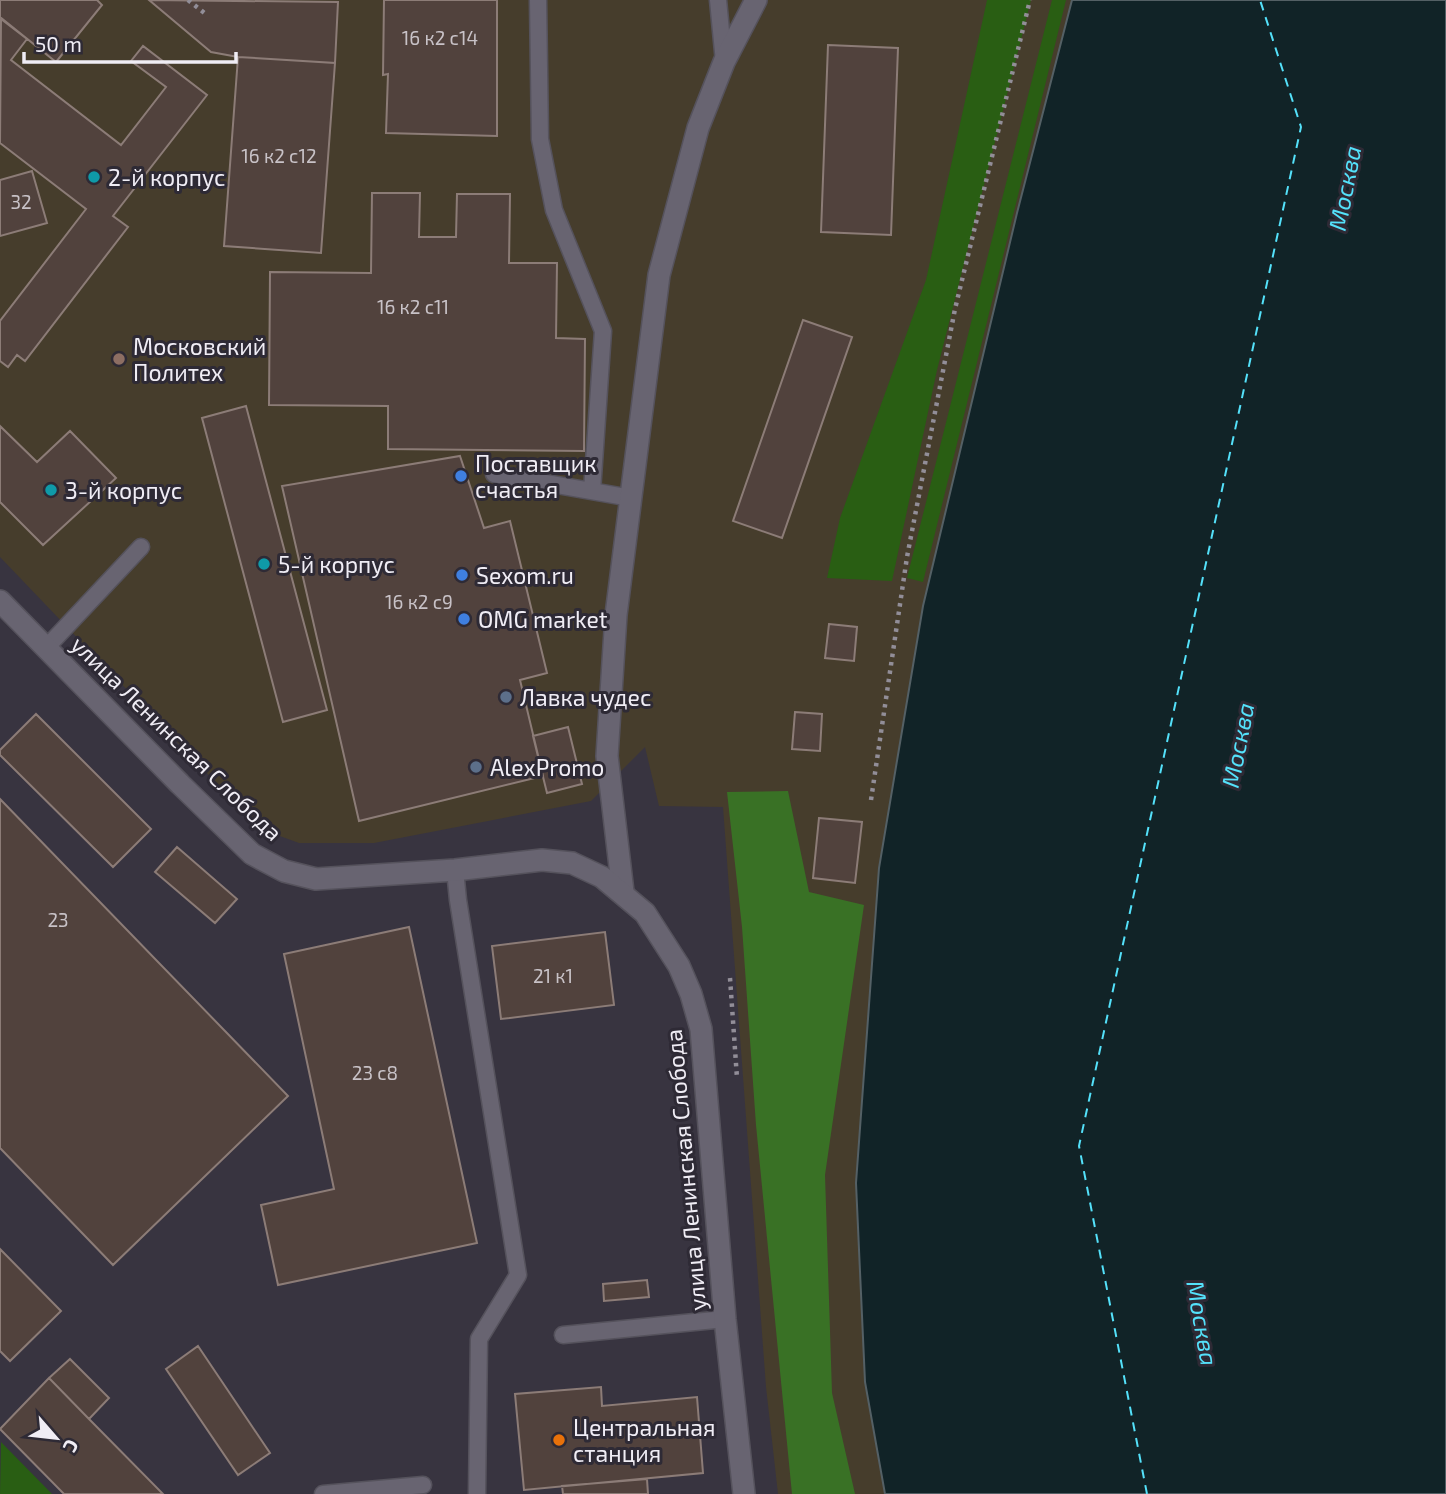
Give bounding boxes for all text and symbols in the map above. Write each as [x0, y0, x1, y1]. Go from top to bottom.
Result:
scale bar [24, 21, 236, 65]
house number: 16 к2 с14 [402, 26, 478, 49]
text: 50 m [35, 31, 82, 56]
water label: Москва [1322, 143, 1366, 233]
house number: 16 к2 с12 [241, 144, 317, 167]
place label: 2-й корпус [108, 163, 225, 192]
marker: 2-й корпус [86, 169, 102, 185]
house number: 32 [10, 190, 32, 213]
house number: 16 к2 с11 [377, 295, 449, 318]
place label: Московский Политех [133, 332, 266, 386]
marker: Московский Политех [111, 351, 127, 367]
place label: Поставщик счастья [475, 449, 597, 503]
marker: Поставщик счастья [453, 468, 469, 484]
place label: 3-й корпус [65, 476, 182, 505]
marker: 3-й корпус [43, 482, 59, 498]
place label: 5-й корпус [278, 550, 395, 579]
marker: 5-й корпус [256, 556, 272, 572]
place label: Sexom.ru [476, 561, 574, 589]
marker: Sexom.ru [454, 567, 470, 583]
house number: 16 к2 с9 [385, 590, 453, 613]
place label: OMG market [478, 605, 608, 633]
marker: OMG market [456, 611, 472, 627]
street label: улица Ленинская Слобода [65, 630, 288, 847]
place label: Лавка чудес [520, 683, 651, 712]
marker: Лавка чудес [498, 689, 514, 705]
water label: Москва [1215, 700, 1259, 790]
place label: AlexPromo [490, 753, 604, 781]
marker: AlexPromo [468, 759, 484, 775]
house number: 23 [47, 908, 69, 931]
house number: 21 к1 [533, 964, 573, 987]
street label: улица Ленинская Слобода [659, 1028, 712, 1312]
house number: 23 c8 [352, 1061, 398, 1084]
water label: Москва [1181, 1278, 1225, 1368]
north arrow [21, 1403, 91, 1473]
place label: Центральная станция [573, 1413, 715, 1467]
marker: Центральная станция [551, 1432, 567, 1448]
text: С [59, 1436, 84, 1457]

